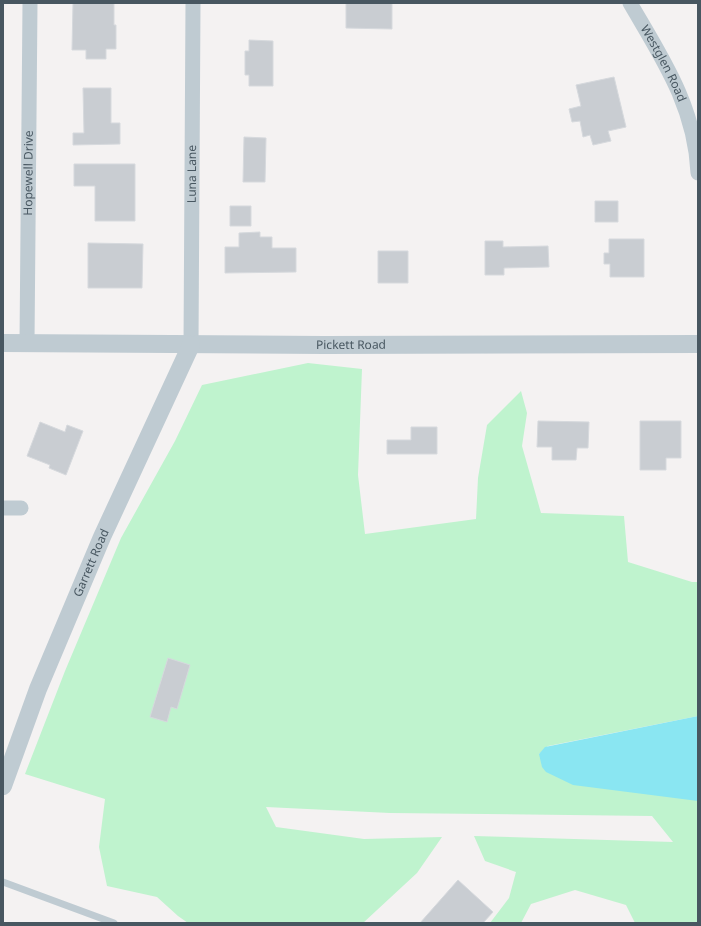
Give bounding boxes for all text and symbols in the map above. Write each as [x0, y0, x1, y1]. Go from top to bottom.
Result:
street label: Westglen Road [637, 22, 691, 104]
street label: Hopewell Drive [19, 130, 37, 216]
street label: Luna Lane [183, 145, 200, 203]
street label: Pickett Road [316, 336, 386, 353]
street label: Garrett Road [69, 526, 113, 599]

